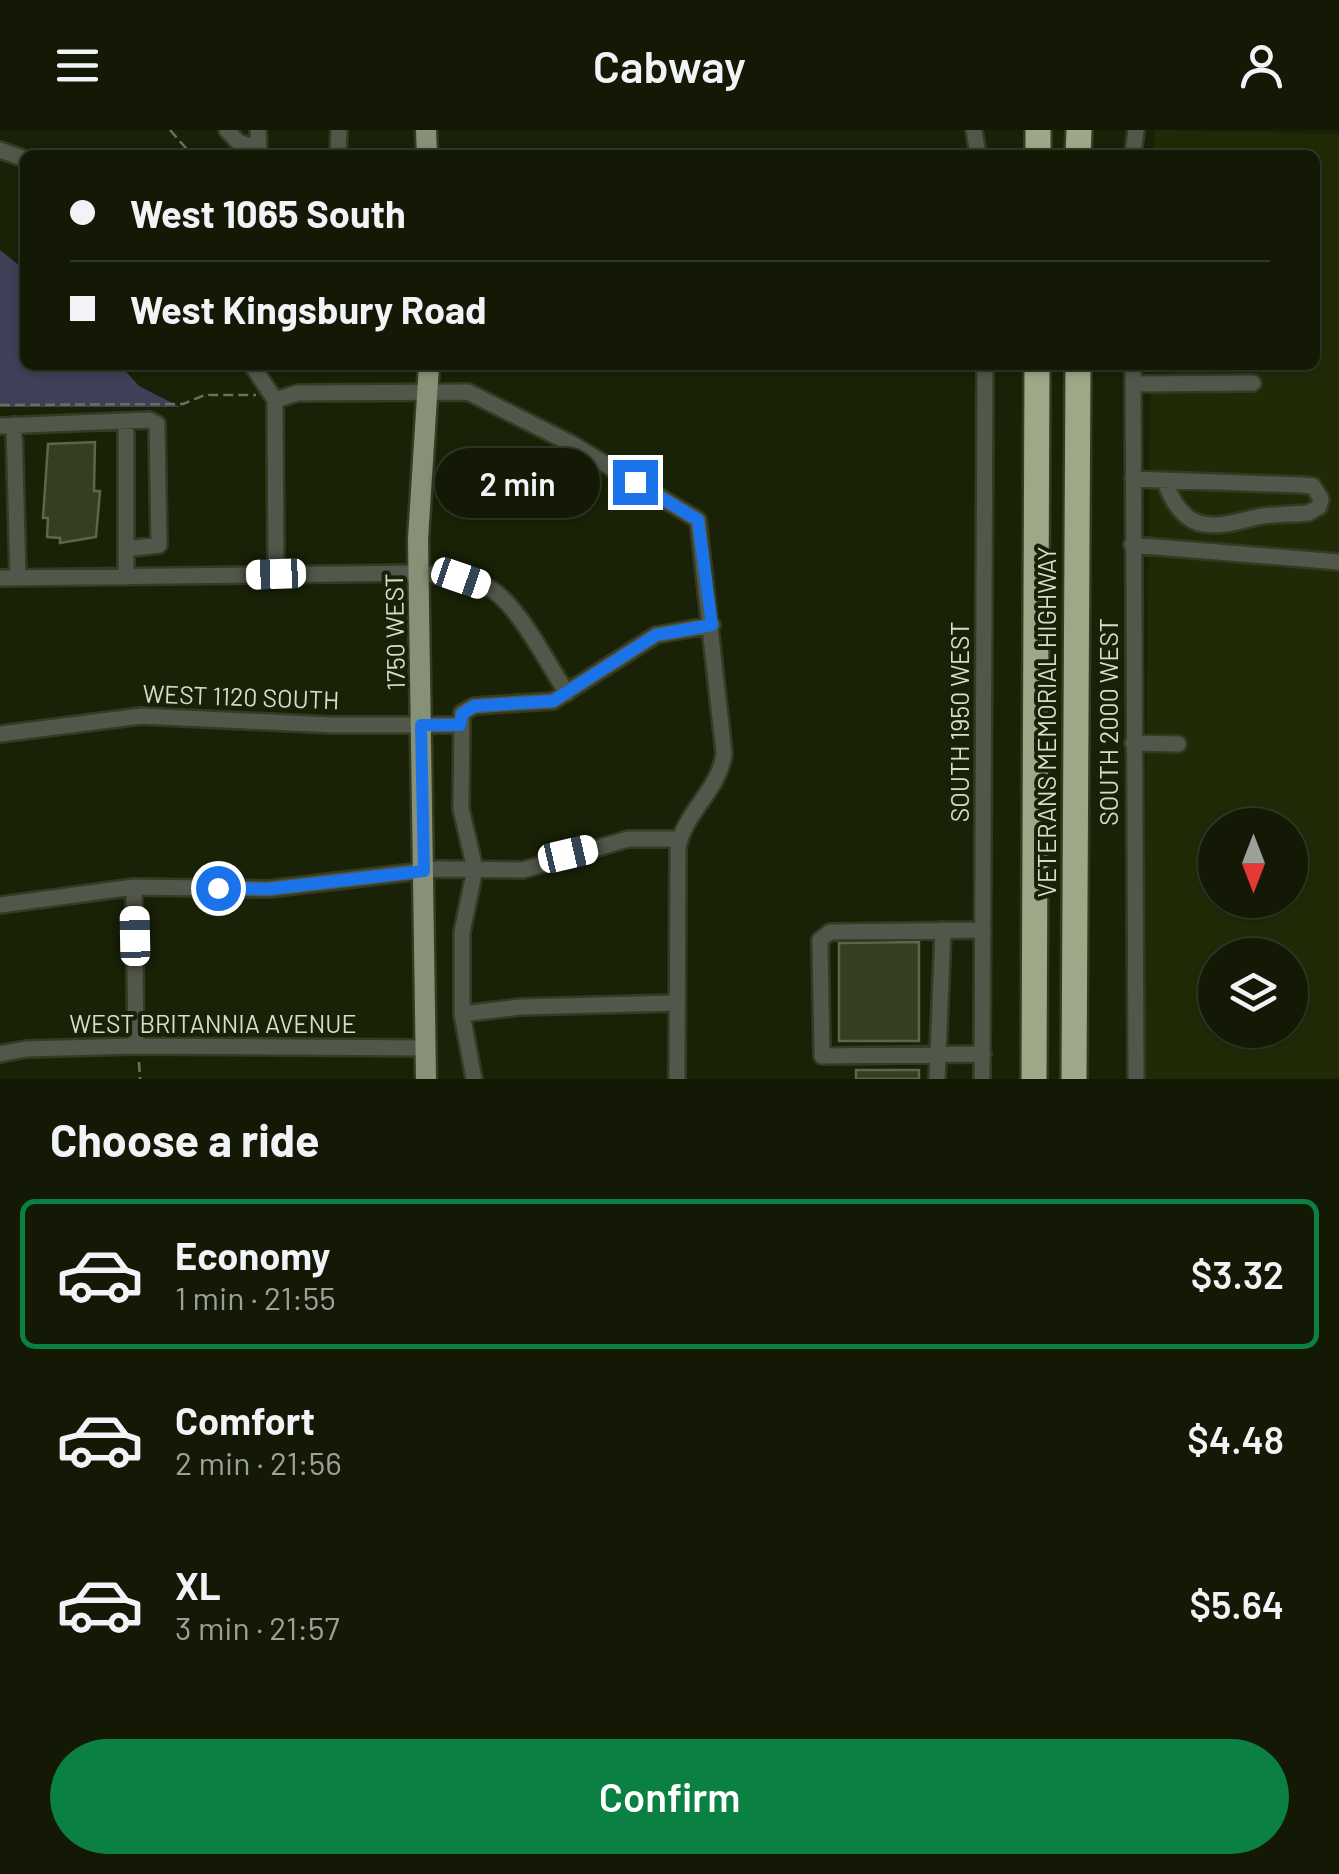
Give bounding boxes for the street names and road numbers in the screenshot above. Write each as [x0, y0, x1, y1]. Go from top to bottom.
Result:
street label: VETERANS MEMORIAL HIGHWAY [1031, 546, 1061, 898]
street label: 1750 WEST [378, 573, 410, 691]
street label: SOUTH 2000 WEST [1093, 618, 1123, 826]
street label: SOUTH 1950 WEST [944, 622, 974, 822]
street label: WEST 1120 SOUTH [142, 678, 340, 714]
street label: WEST BRITANNIA AVENUE [69, 1008, 357, 1038]

